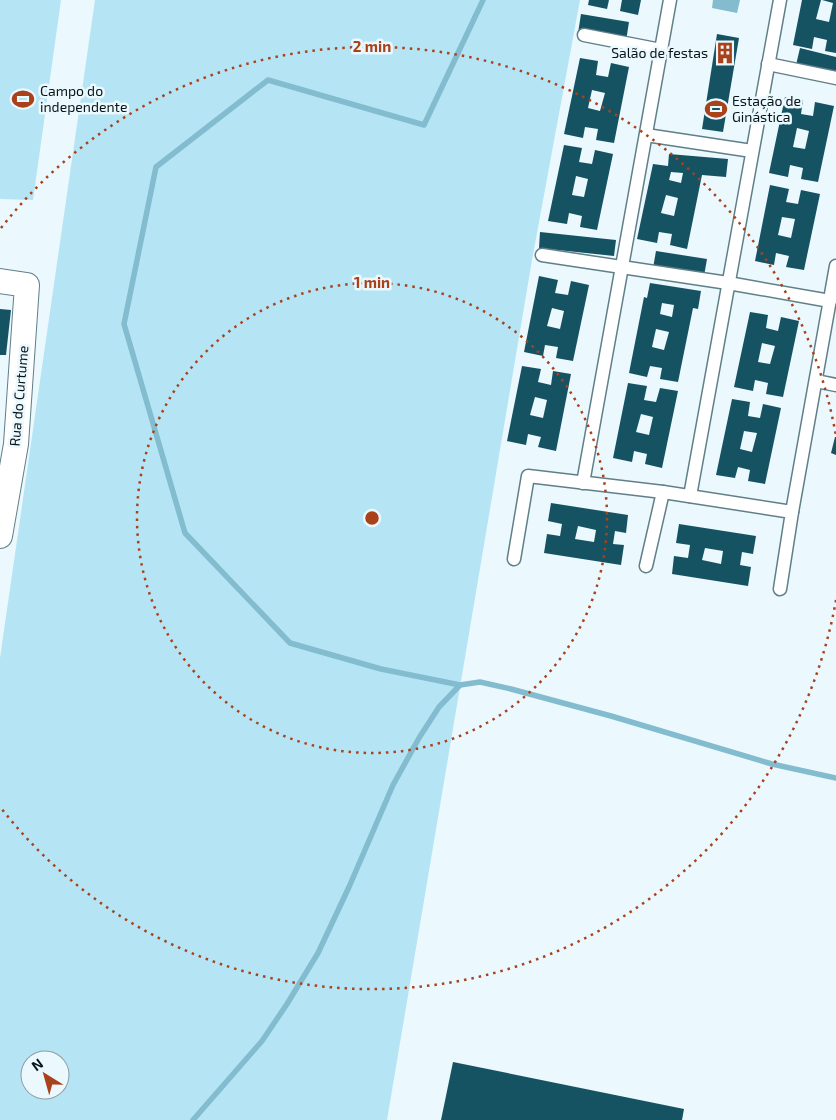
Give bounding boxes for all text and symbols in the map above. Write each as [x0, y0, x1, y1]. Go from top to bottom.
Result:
text: 2 min [353, 37, 391, 55]
building icon: Salão de festas [712, 40, 738, 66]
place label: Salão de festas [611, 44, 708, 61]
place label: Campo do independente [40, 82, 127, 115]
sports icon: Campo do independente [10, 86, 36, 112]
place label: Estação de Ginástica [732, 92, 801, 125]
sports icon: Estação de Ginástica [703, 96, 729, 122]
text: 1 min [354, 273, 390, 291]
street label: Rua do Curtume [6, 345, 31, 447]
centre of rings [363, 509, 381, 527]
north arrow [20, 1050, 70, 1100]
text: N [28, 1054, 46, 1074]

